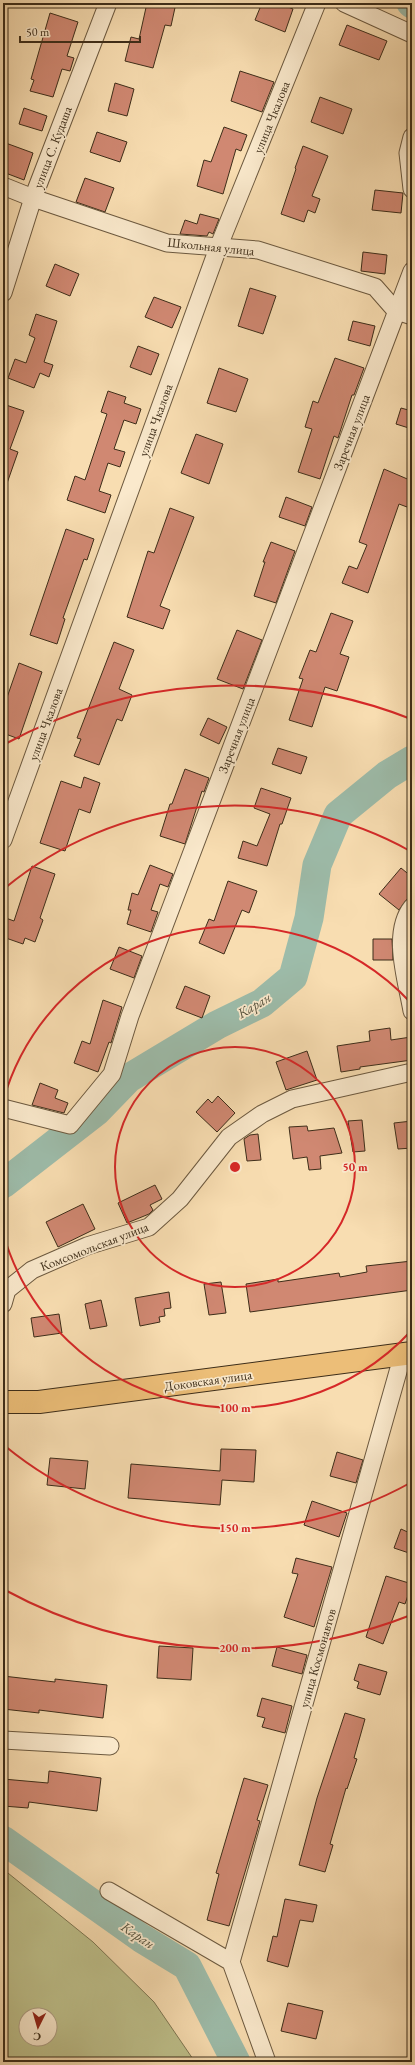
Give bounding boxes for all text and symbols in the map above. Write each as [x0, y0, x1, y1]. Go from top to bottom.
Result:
scale bar [20, 18, 140, 44]
text: 50 m [26, 24, 50, 40]
street label: улица Чкалова [249, 78, 294, 156]
street label: улица С. Кудаша [29, 103, 76, 191]
street label: Школьная улица [167, 233, 256, 260]
street label: улица Чкалова [134, 381, 177, 459]
street label: Заречная улица [329, 391, 374, 473]
street label: улица Чкалова [24, 685, 67, 763]
street label: Заречная улица [214, 694, 259, 776]
water label: Каран [233, 988, 274, 1023]
text: 50 m [342, 1159, 368, 1175]
centre of rings [228, 1160, 242, 1174]
street label: Комсомольская улица [37, 1218, 152, 1275]
street label: Доковская улица [163, 1366, 254, 1395]
text: 100 m [219, 1400, 251, 1416]
text: 150 m [219, 1520, 251, 1536]
street label: улица Космонавтов [295, 1606, 340, 1710]
text: 200 m [219, 1640, 251, 1656]
water label: Каран [117, 1917, 158, 1953]
north arrow [18, 2007, 58, 2047]
text: С [32, 2030, 42, 2044]

